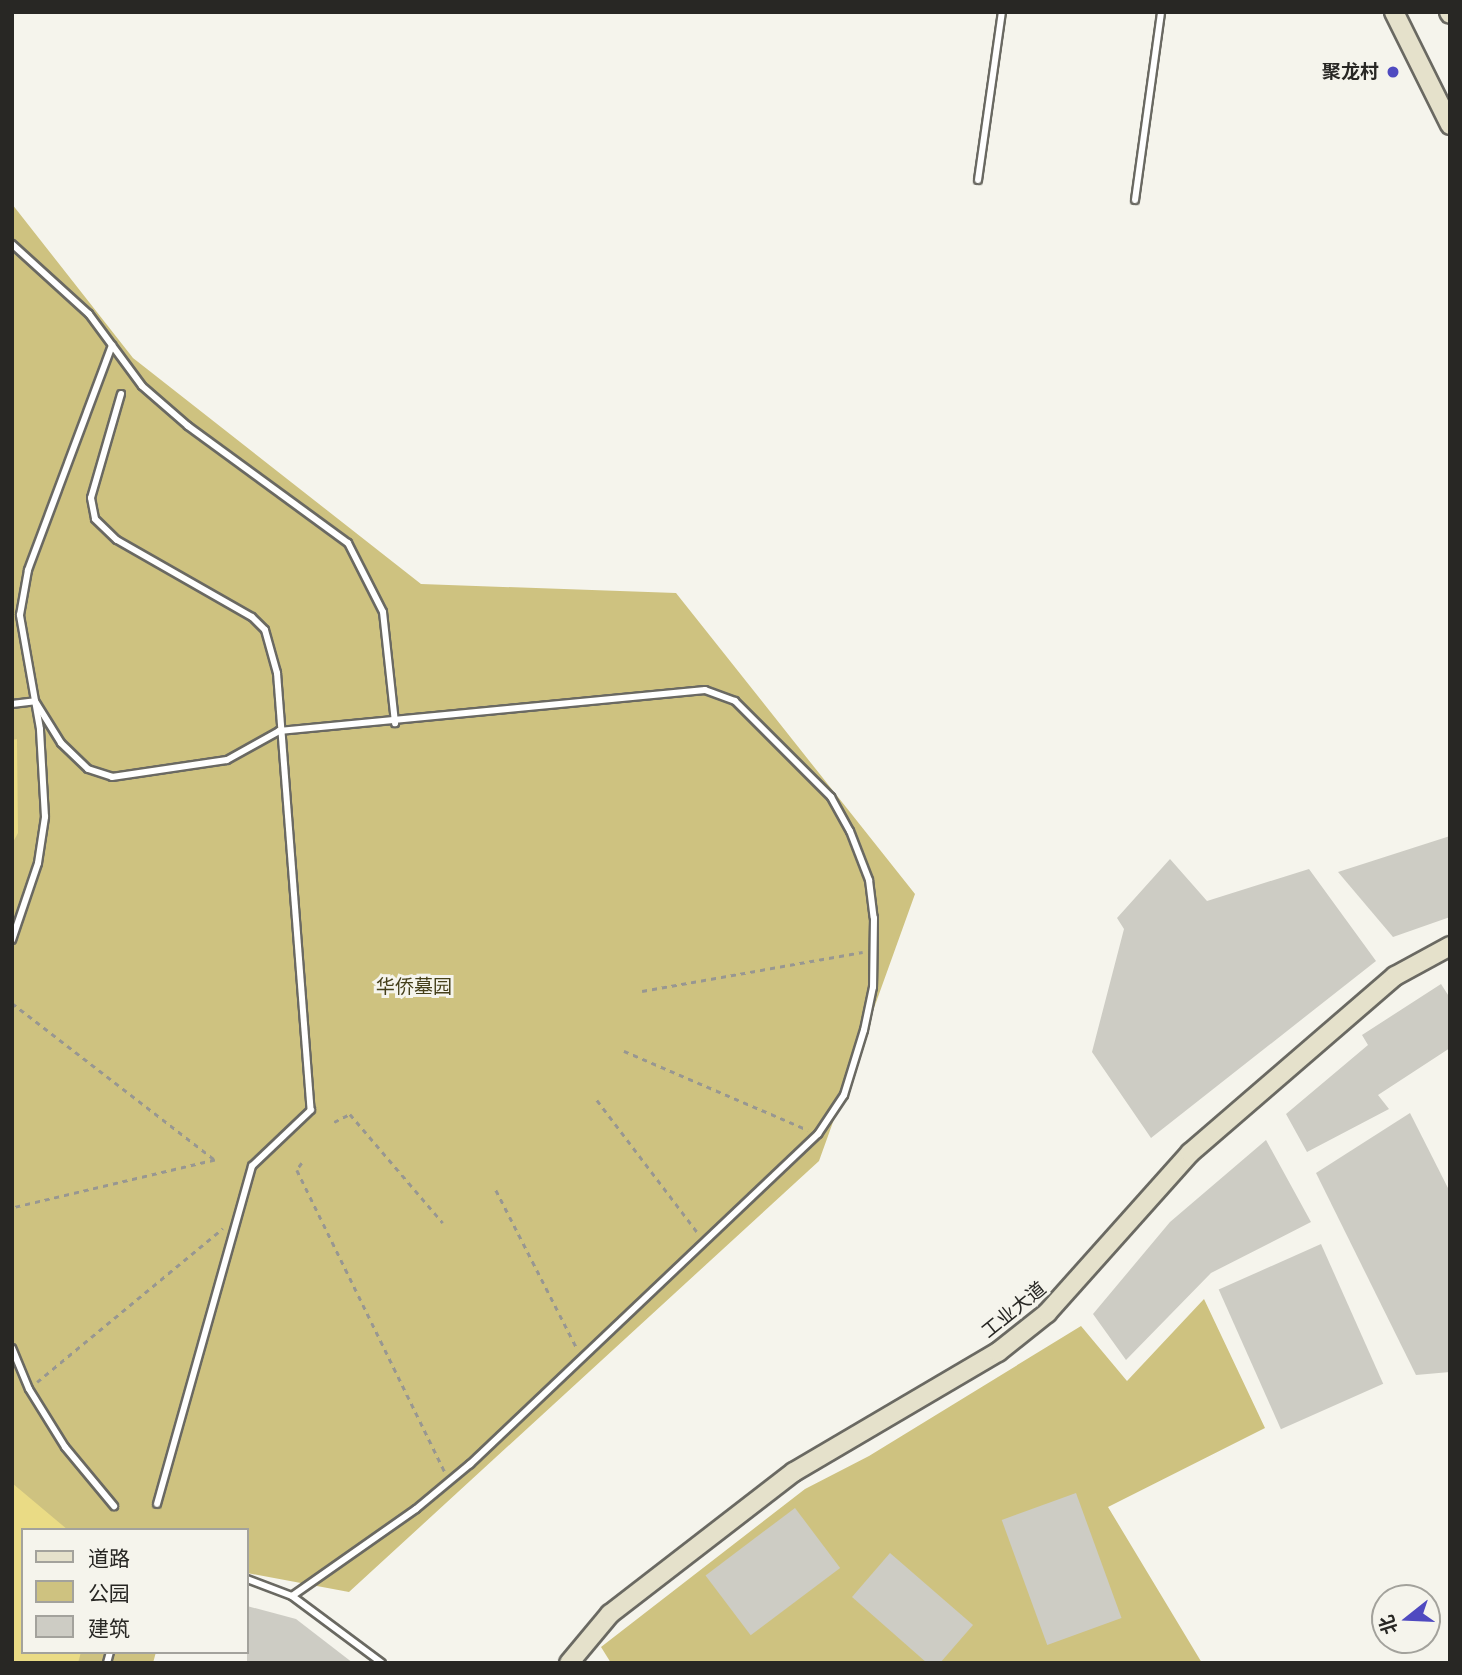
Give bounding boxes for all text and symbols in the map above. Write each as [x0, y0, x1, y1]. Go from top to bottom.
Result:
place label: 聚龙村 [1322, 61, 1379, 83]
marker: 聚龙村 [1385, 64, 1401, 80]
park label: 华侨墓园 [376, 976, 452, 998]
street label: 工业大道 [977, 1277, 1051, 1343]
legend [21, 1528, 248, 1654]
text: 道路 [88, 1546, 130, 1571]
text: 公园 [88, 1581, 130, 1606]
north arrow [1371, 1584, 1441, 1654]
text: 北 [1375, 1612, 1401, 1637]
text: 建筑 [88, 1616, 130, 1641]

